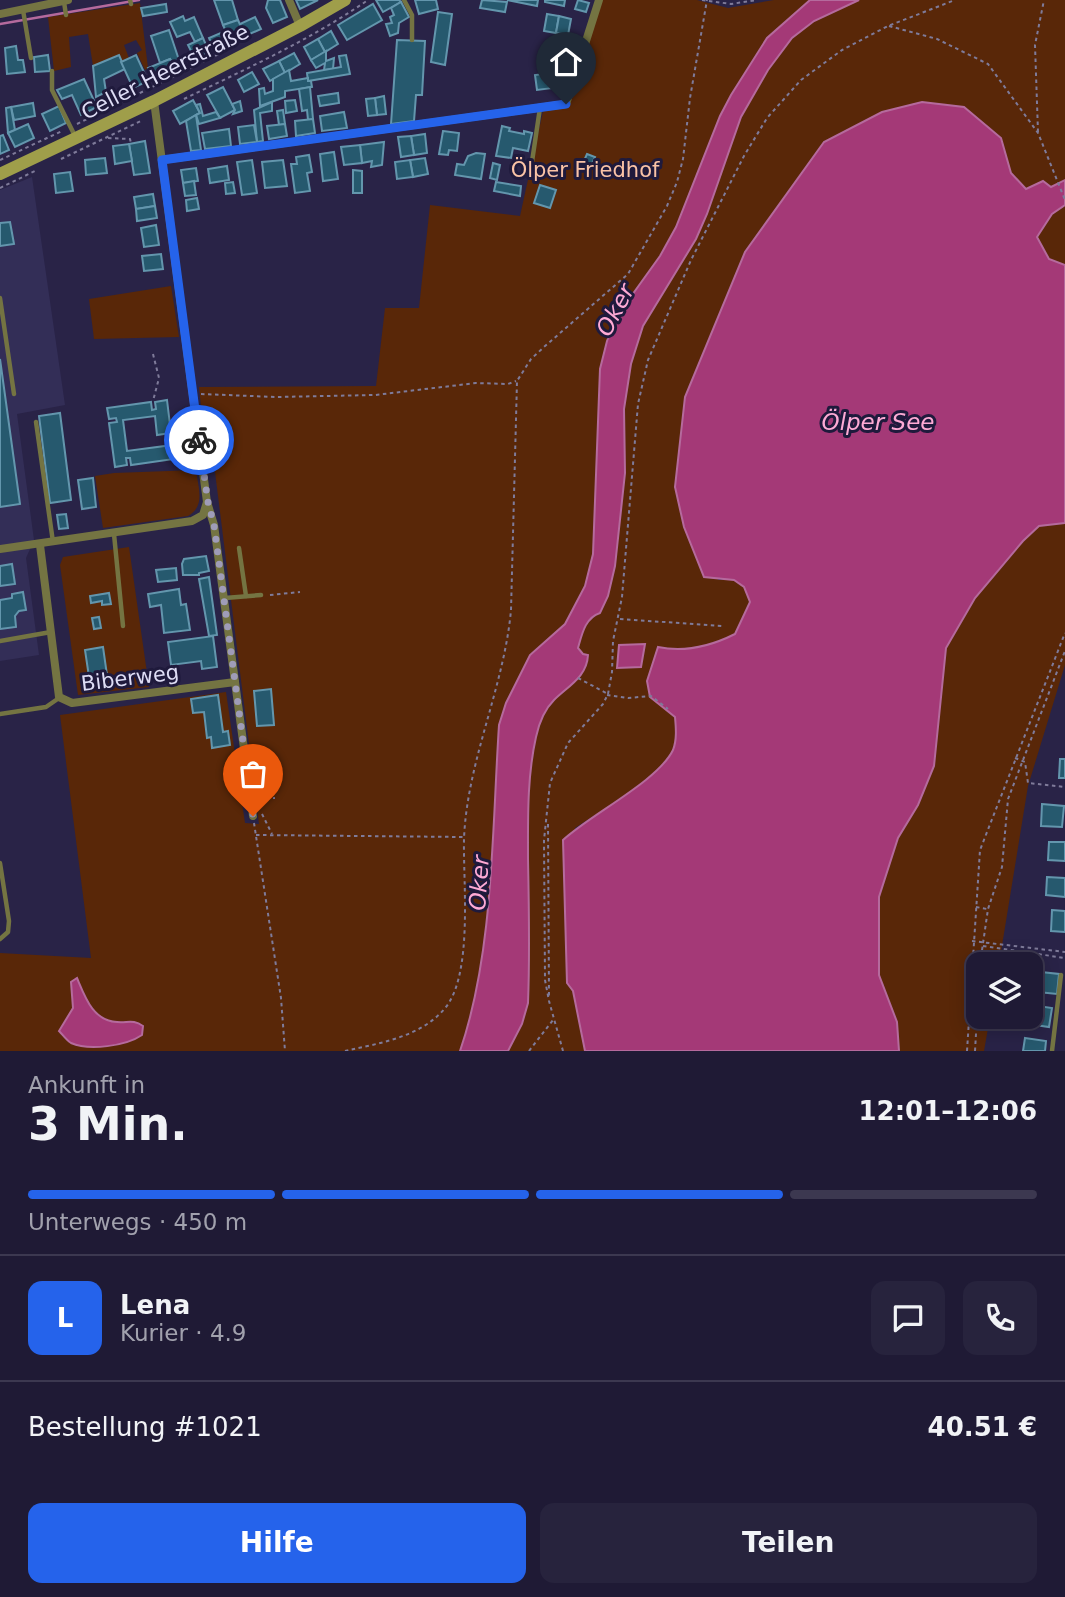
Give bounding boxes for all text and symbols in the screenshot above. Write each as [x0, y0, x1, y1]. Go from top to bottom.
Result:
street label: Celler Heerstraße [77, 19, 253, 125]
pin [536, 32, 596, 104]
icon: home [547, 43, 585, 81]
park label: Ölper Friedhof [511, 157, 660, 182]
water label: Oker [591, 278, 640, 340]
courier [164, 405, 234, 475]
water label: Ölper See [822, 408, 934, 435]
icon: bike [180, 421, 218, 459]
street label: Biberweg [80, 660, 180, 696]
pin [223, 744, 283, 816]
icon: bag [234, 755, 272, 793]
water label: Oker [464, 853, 494, 911]
map controls [966, 952, 1043, 1029]
button: layers [966, 952, 1043, 1029]
text: Ankunft in [28, 1072, 145, 1098]
text: 12:01–12:06 [858, 1096, 1037, 1126]
text: 3 Min. [28, 1097, 188, 1151]
text: Unterwegs · 450 m [28, 1209, 247, 1235]
button: chat [871, 1281, 945, 1355]
button: phone [963, 1281, 1037, 1355]
text: Lena [120, 1290, 190, 1320]
text: L [57, 1303, 73, 1333]
text: Kurier · 4.9 [120, 1320, 246, 1346]
text: Bestellung #1021 [28, 1412, 262, 1442]
text: 40.51 € [928, 1412, 1037, 1442]
button: Hilfe [28, 1503, 526, 1583]
button: Teilen [540, 1503, 1037, 1583]

